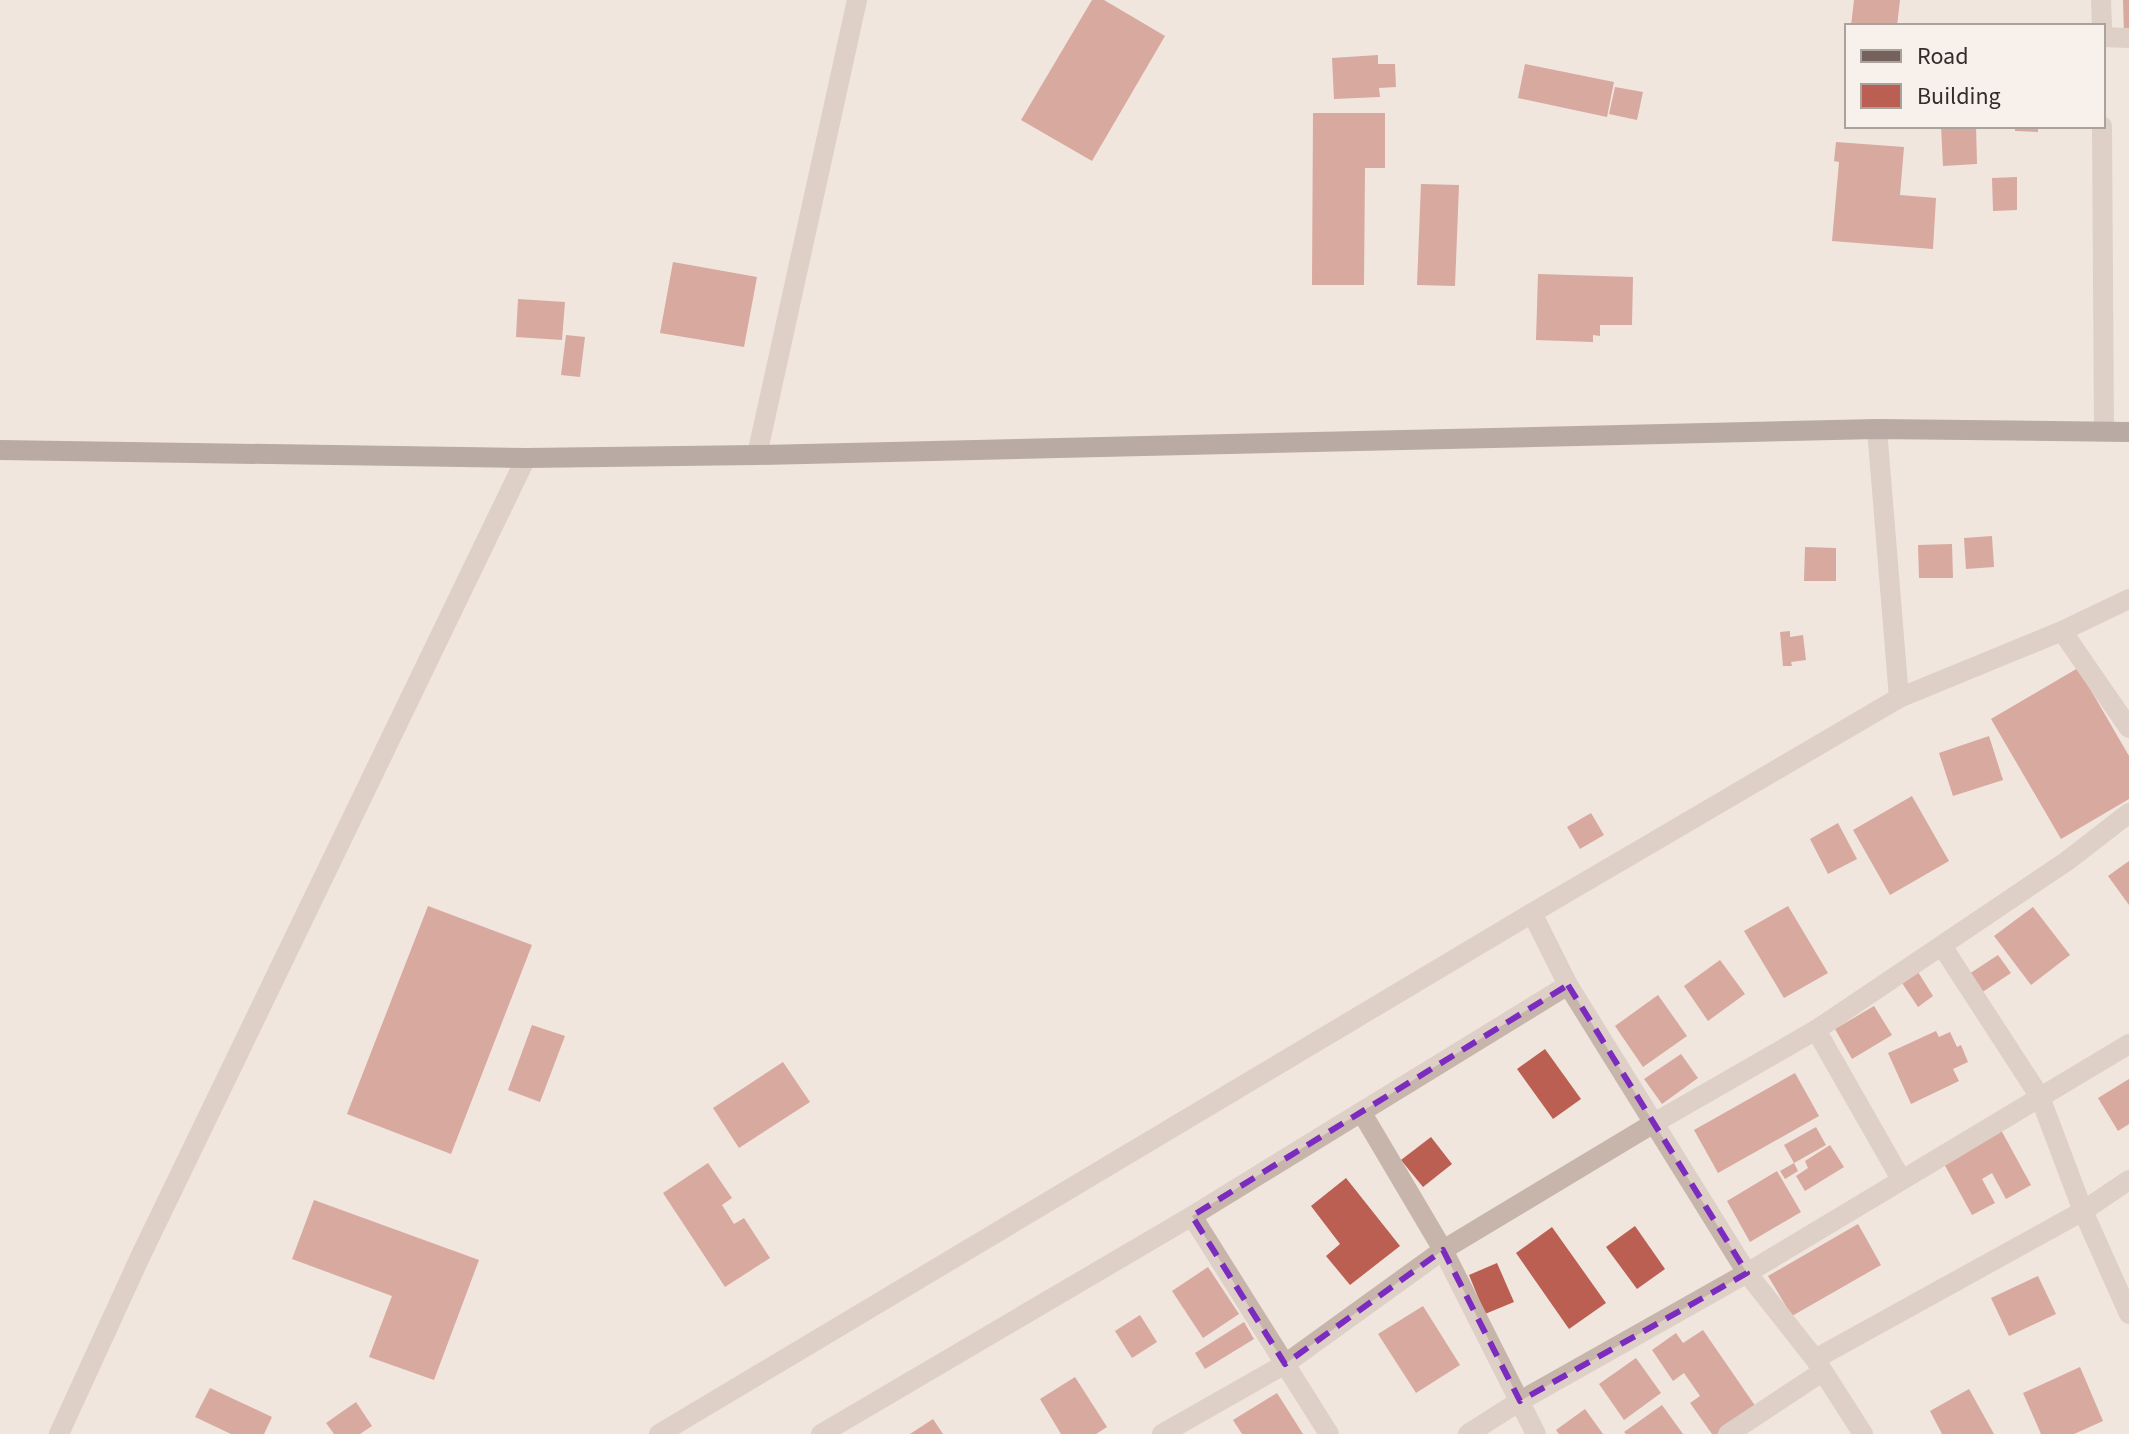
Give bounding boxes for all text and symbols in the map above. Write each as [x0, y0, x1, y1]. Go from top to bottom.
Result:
legend [1845, 24, 2105, 128]
text: Road [1917, 39, 1969, 74]
text: Building [1917, 79, 2001, 114]

